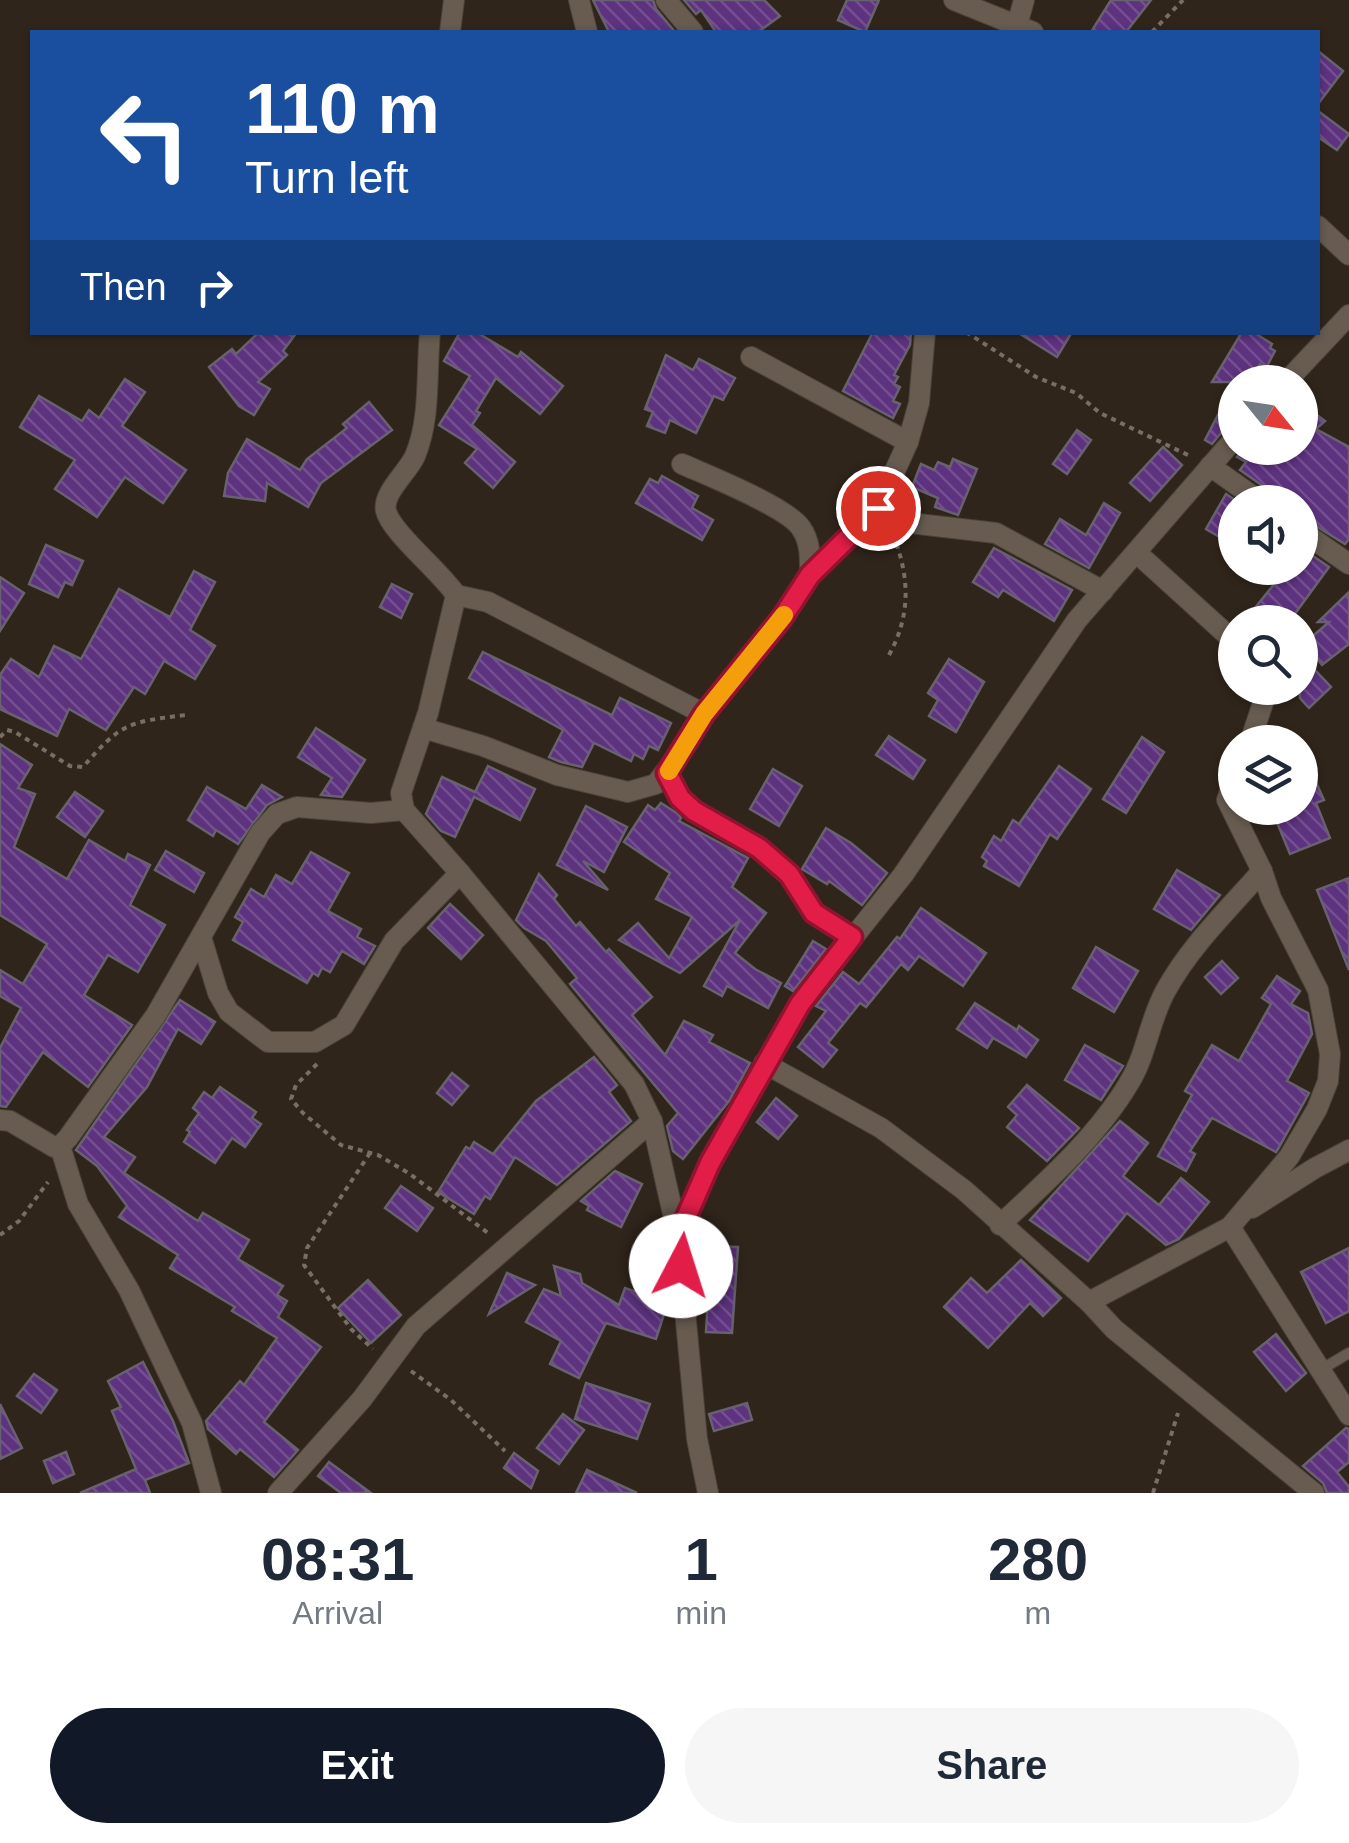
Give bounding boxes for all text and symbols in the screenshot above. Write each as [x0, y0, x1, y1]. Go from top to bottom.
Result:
icon: left [80, 70, 210, 200]
text: 110 m [245, 70, 440, 148]
text: Turn left [245, 152, 408, 203]
icon: right [187, 260, 242, 315]
text: Then [80, 266, 167, 308]
north arrow [1218, 365, 1318, 465]
map controls [1218, 365, 1318, 825]
pin [836, 466, 921, 551]
icon: arrive [851, 481, 906, 536]
button: sound [1218, 485, 1318, 585]
button: search [1218, 605, 1318, 705]
button: layers [1218, 725, 1318, 825]
position arrow [629, 1214, 733, 1318]
text: 08:31 [261, 1526, 414, 1593]
text: 1 [684, 1526, 718, 1593]
text: 280 [988, 1526, 1088, 1593]
text: Arrival [292, 1595, 383, 1631]
text: min [675, 1595, 727, 1631]
text: m [1025, 1595, 1051, 1631]
button: Exit [50, 1708, 665, 1823]
button: Share [685, 1708, 1299, 1823]

